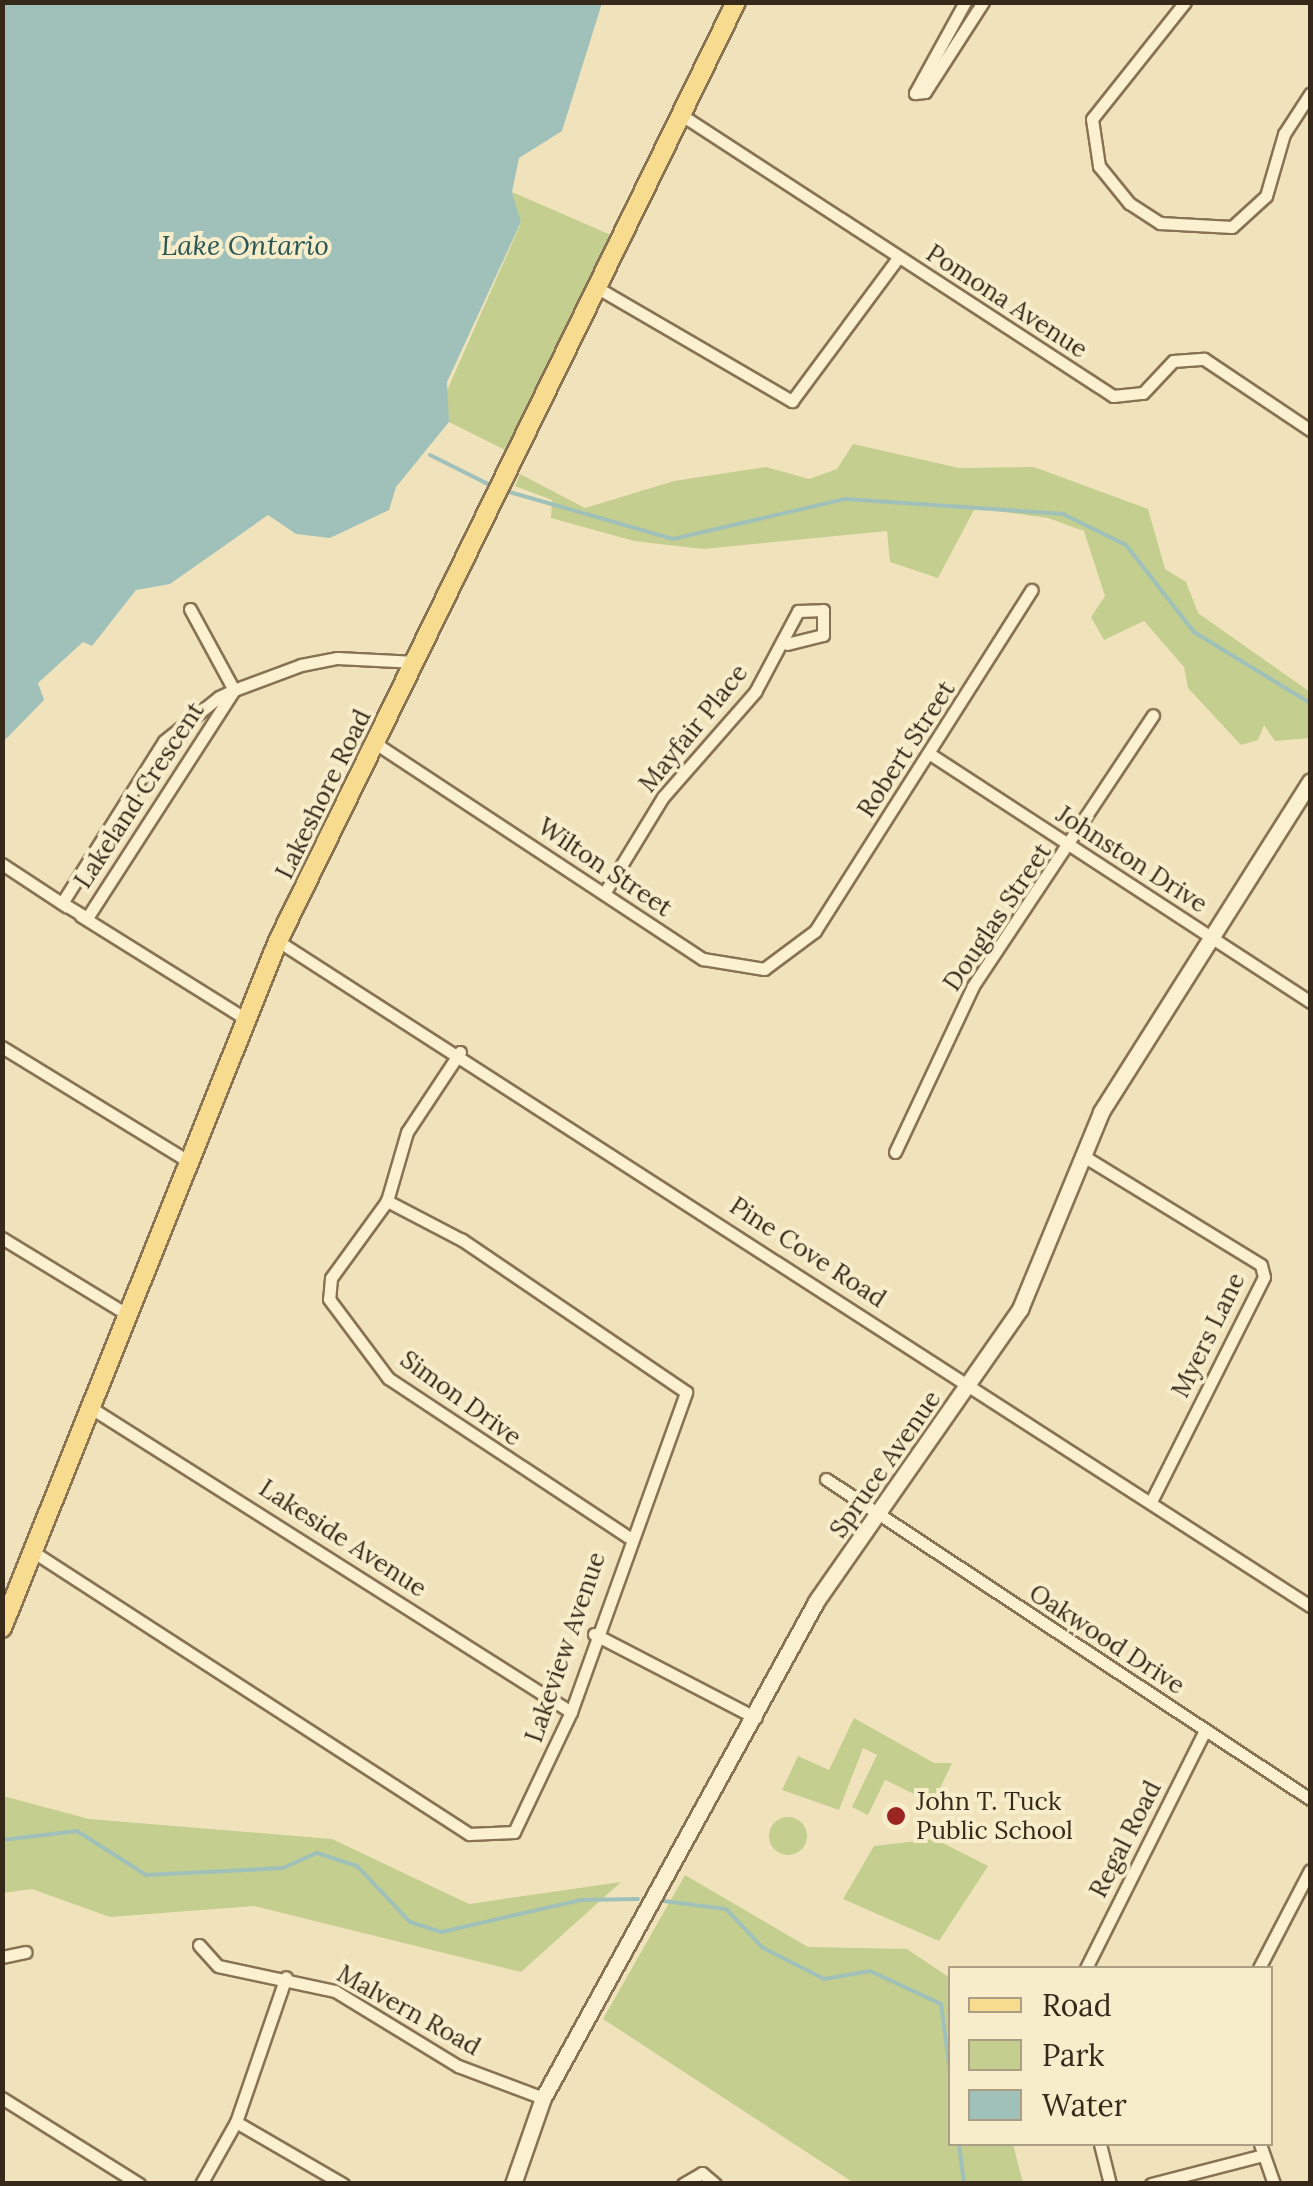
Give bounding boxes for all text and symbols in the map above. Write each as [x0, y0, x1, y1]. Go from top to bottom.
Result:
water label: Lake Ontario [161, 228, 329, 262]
street label: Pomona Avenue [921, 238, 1093, 364]
street label: Mayfair Place [632, 658, 754, 798]
street label: Robert Street [851, 675, 961, 823]
street label: Lakeland Crescent [68, 696, 210, 894]
street label: Lakeshore Road [269, 704, 377, 884]
street label: Johnston Drive [1051, 799, 1213, 919]
street label: Wilton Street [532, 811, 678, 923]
street label: Douglas Street [937, 838, 1057, 996]
street label: Pine Cove Road [724, 1190, 892, 1314]
street label: Myers Lane [1165, 1268, 1251, 1402]
street label: Simon Drive [395, 1344, 527, 1452]
street label: Spruce Avenue [823, 1385, 947, 1543]
street label: Lakeside Avenue [254, 1473, 432, 1603]
street label: Lakeview Avenue [518, 1548, 612, 1746]
street label: Oakwood Drive [1024, 1578, 1190, 1700]
street label: Regal Road [1083, 1776, 1167, 1902]
place label: John T. Tuck Public School [916, 1787, 1073, 1846]
marker: John T. Tuck Public School [885, 1805, 907, 1827]
street label: Malvern Road [332, 1958, 486, 2062]
legend [948, 1966, 1273, 2146]
text: Road [1042, 1986, 1112, 2024]
text: Park [1042, 2036, 1104, 2074]
text: Water [1042, 2086, 1127, 2124]

